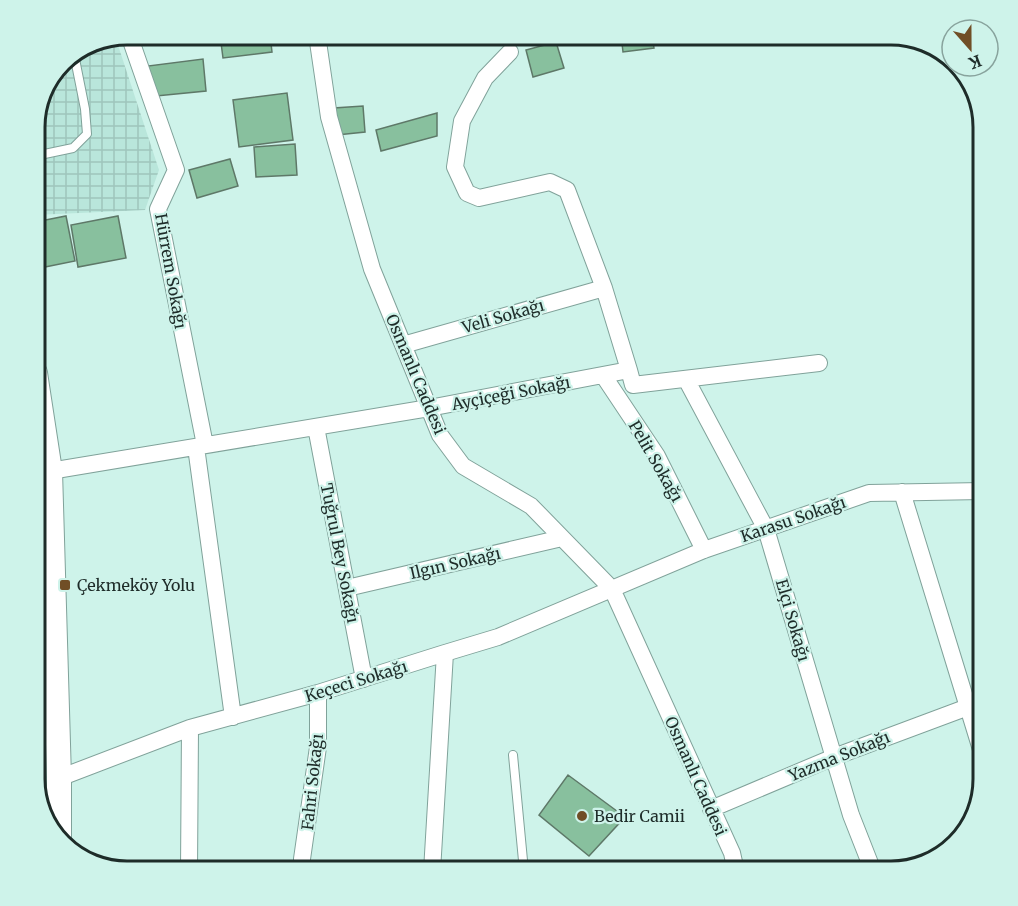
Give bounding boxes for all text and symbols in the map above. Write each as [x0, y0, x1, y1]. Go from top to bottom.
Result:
north arrow [940, 18, 1000, 78]
text: K [966, 51, 985, 73]
street label: Hürrem Sokağı [151, 212, 191, 330]
street label: Veli Sokağı [459, 295, 546, 338]
street label: Osmanlı Caddesi [382, 311, 450, 437]
street label: Ayçiçeği Sokağı [449, 372, 572, 414]
street label: Pelit Sokağı [625, 417, 687, 505]
street label: Tuğrul Bey Sokağı [317, 481, 363, 625]
street label: Karasu Sokağı [738, 492, 848, 546]
street label: Ilgın Sokağı [408, 543, 502, 583]
place label: Çekmeköy Yolu [77, 575, 195, 595]
street label: Elçi Sokağı [772, 576, 814, 664]
marker: Çekmeköy Yolu [58, 578, 72, 592]
street label: Keçeci Sokağı [302, 656, 410, 706]
street label: Osmanlı Caddesi [661, 713, 731, 839]
street label: Yazma Sokağı [784, 727, 893, 786]
street label: Fahri Sokağı [297, 733, 327, 831]
place label: Bedir Camii [594, 806, 685, 826]
marker: Bedir Camii [575, 809, 589, 823]

